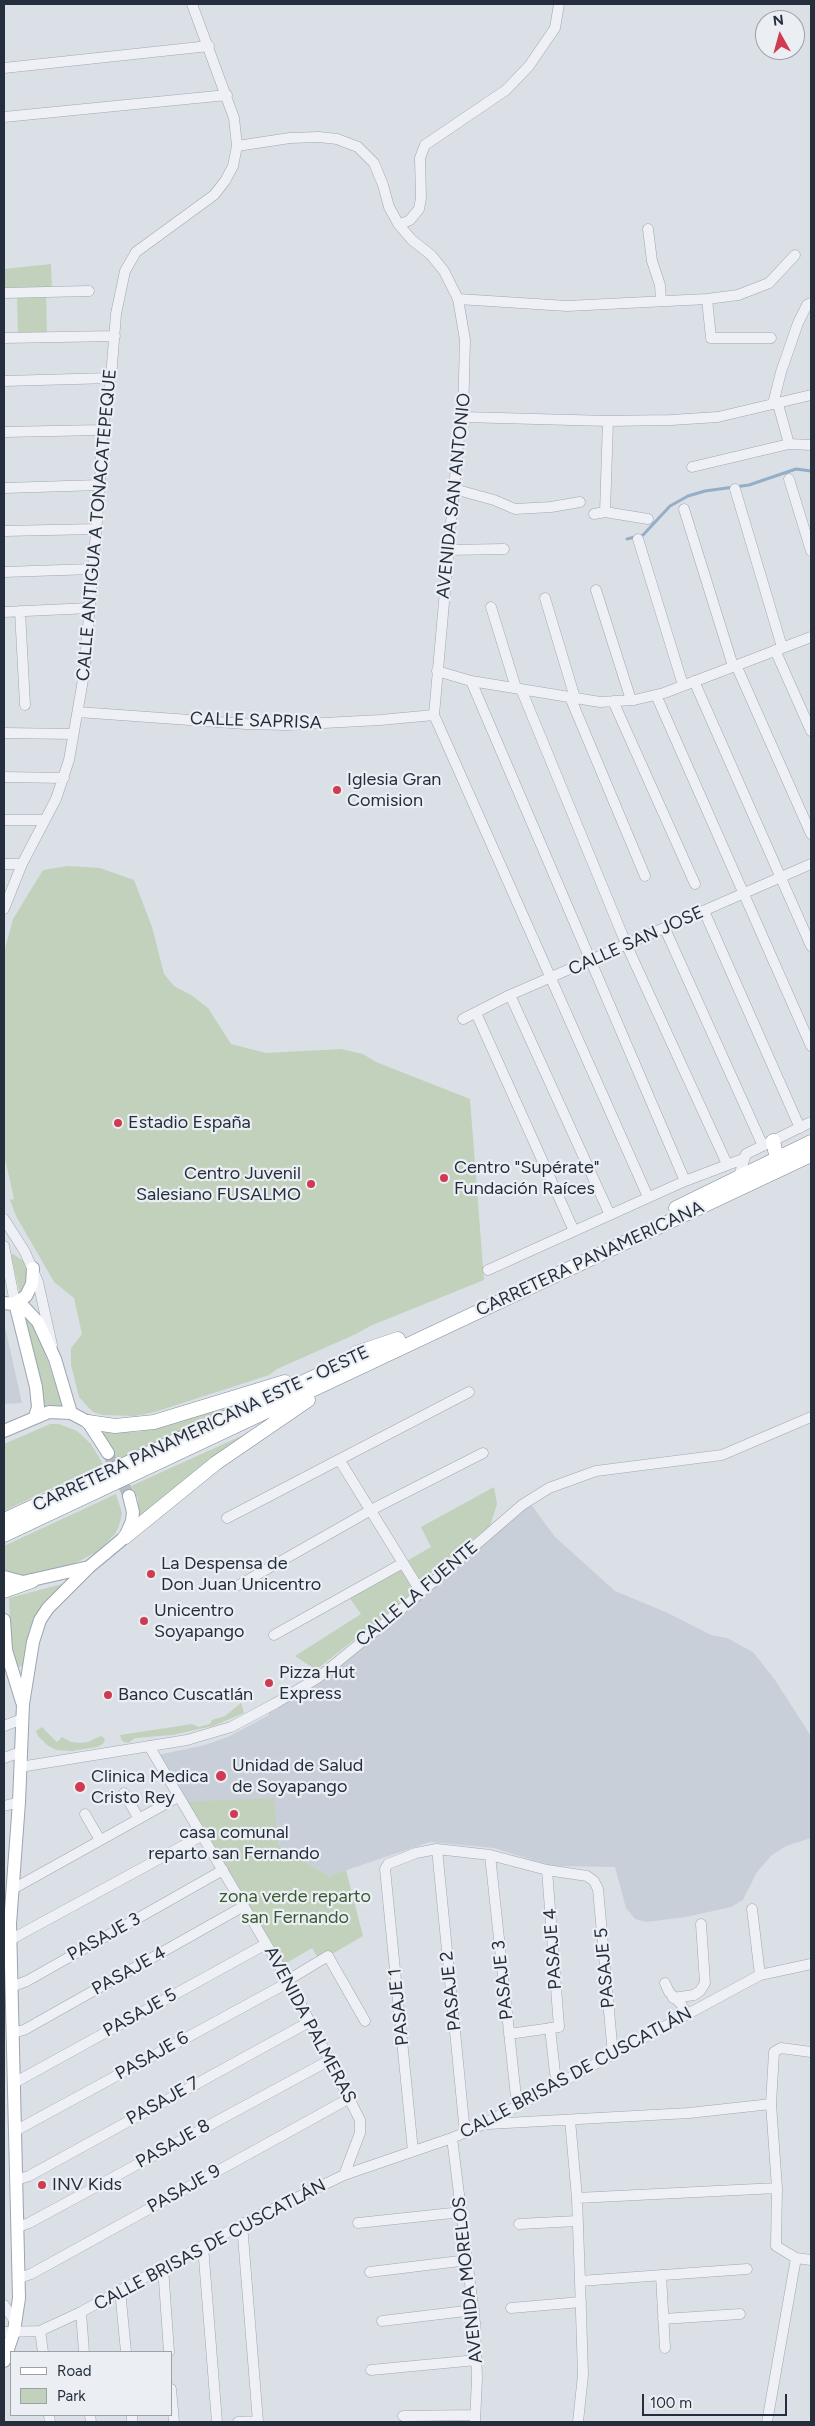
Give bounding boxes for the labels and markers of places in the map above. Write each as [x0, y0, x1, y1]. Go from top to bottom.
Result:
place label: Iglesia Gran Comision [347, 769, 441, 812]
marker: Iglesia Gran Comision [331, 784, 343, 796]
place label: Estadio España [128, 1112, 251, 1134]
marker: Estadio España [112, 1117, 124, 1129]
place label: Centro "Supérate" Fundación Raíces [454, 1157, 600, 1200]
place label: Centro Juvenil Salesiano FUSALMO [136, 1163, 301, 1206]
marker: Centro "Supérate" Fundación Raíces [438, 1172, 450, 1184]
marker: Centro Juvenil Salesiano FUSALMO [305, 1178, 317, 1190]
place label: La Despensa de Don Juan Unicentro [161, 1553, 321, 1596]
marker: La Despensa de Don Juan Unicentro [145, 1568, 157, 1580]
place label: Unicentro Soyapango [154, 1600, 245, 1642]
marker: Unicentro Soyapango [138, 1615, 150, 1627]
place label: Pizza Hut Express [279, 1662, 355, 1705]
marker: Pizza Hut Express [263, 1677, 275, 1689]
place label: Banco Cuscatlán [118, 1684, 253, 1706]
marker: Banco Cuscatlán [102, 1689, 114, 1701]
place label: Unidad de Salud de Soyapango [232, 1755, 363, 1798]
place label: Clinica Medica Cristo Rey [91, 1766, 208, 1808]
marker: Unidad de Salud de Soyapango [214, 1769, 228, 1783]
marker: Clinica Medica Cristo Rey [73, 1780, 87, 1794]
marker: casa comunal reparto san Fernando [228, 1808, 240, 1820]
place label: casa comunal reparto san Fernando [148, 1822, 320, 1865]
place label: INV Kids [52, 2174, 122, 2196]
marker: INV Kids [36, 2179, 48, 2191]

